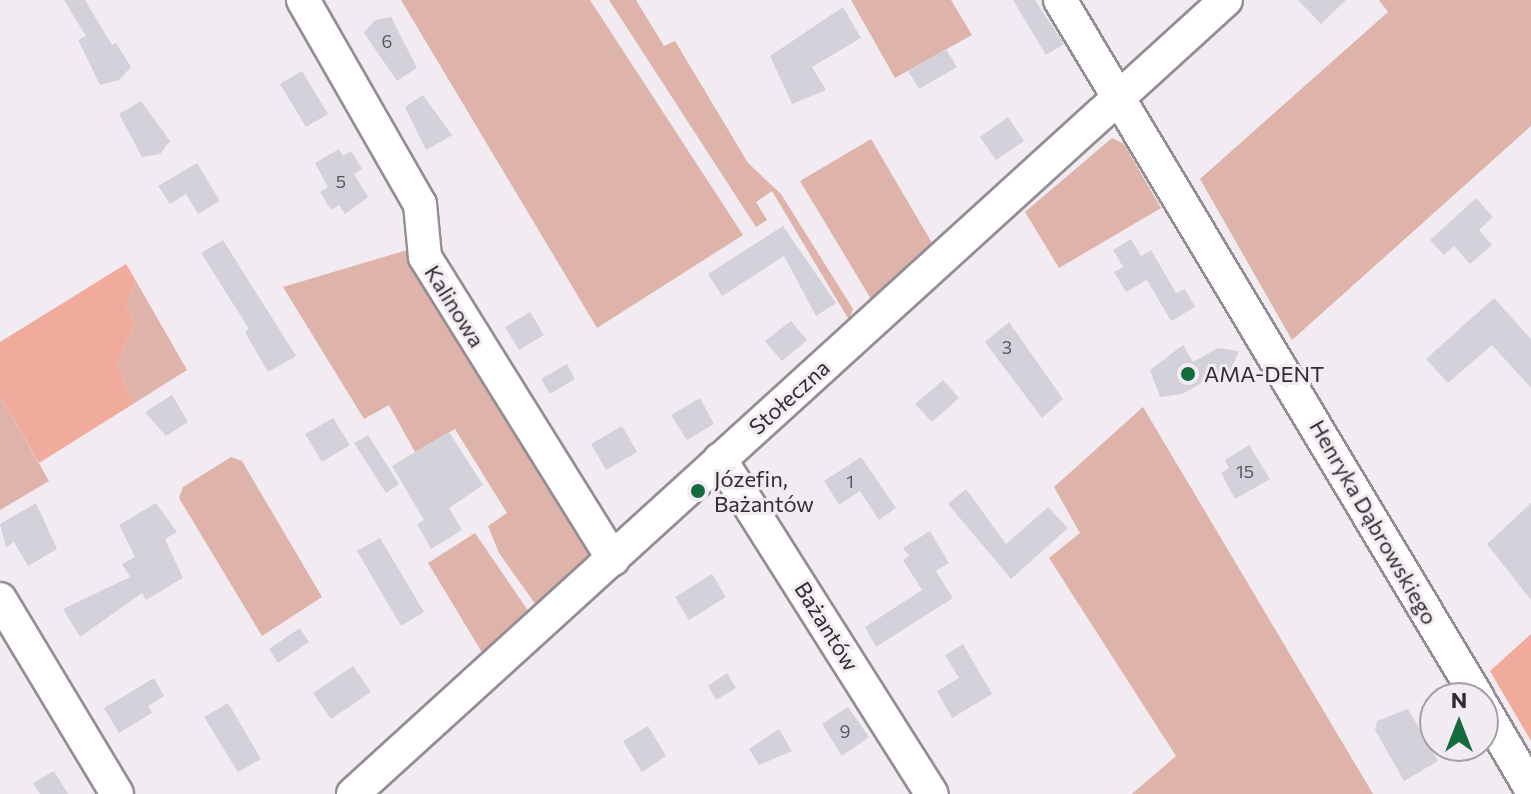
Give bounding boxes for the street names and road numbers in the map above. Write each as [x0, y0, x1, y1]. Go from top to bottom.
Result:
street label: Kalinowa [419, 260, 491, 352]
street label: Stołeczna [743, 354, 835, 440]
street label: Henryka Dąbrowskiego [1305, 415, 1443, 629]
street label: Bażantów [789, 577, 865, 675]

